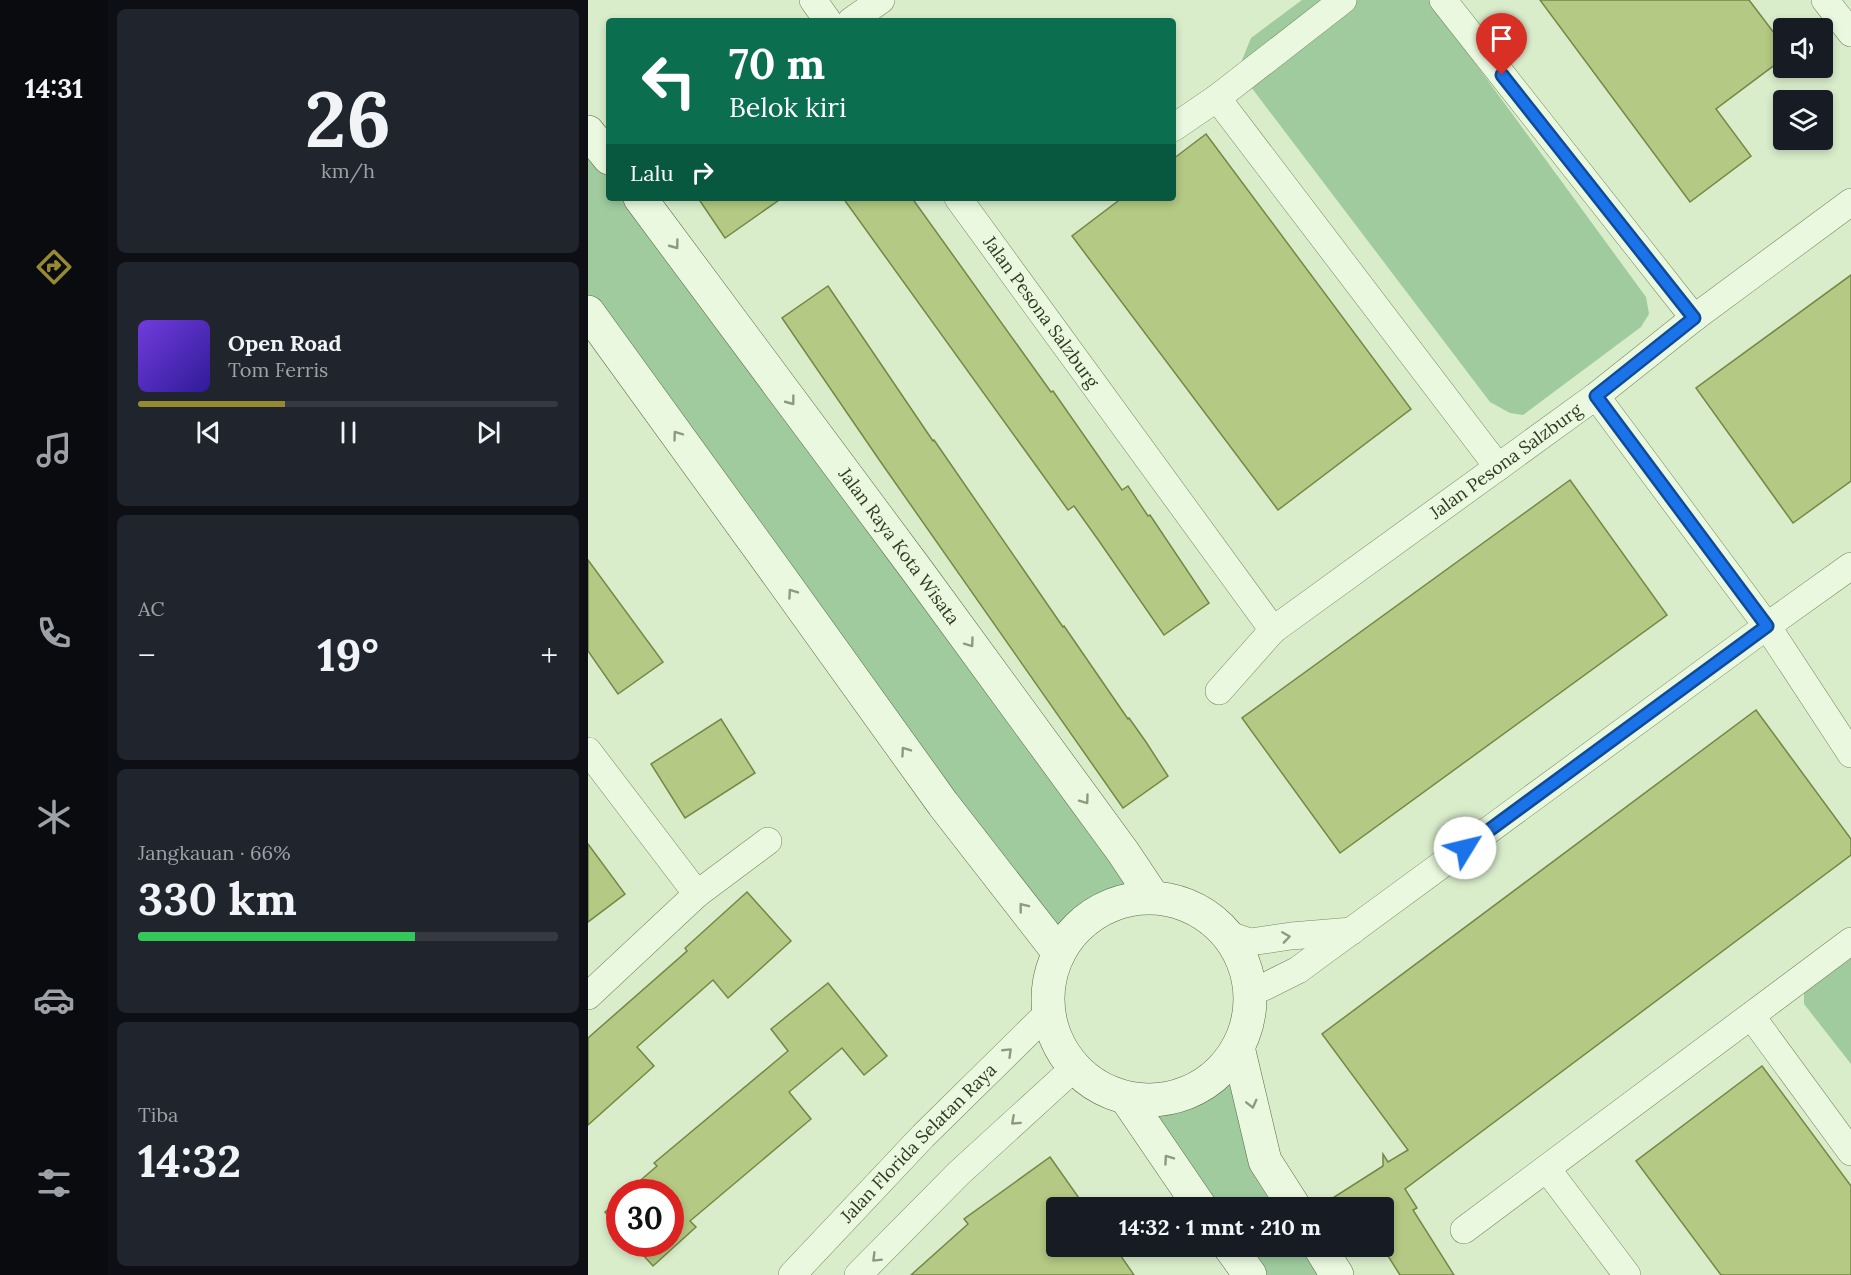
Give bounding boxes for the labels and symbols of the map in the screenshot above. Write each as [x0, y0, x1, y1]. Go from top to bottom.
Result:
pin [1476, 13, 1527, 75]
street label: Jalan Pesona Salzburg [978, 230, 1105, 393]
one-way arrow [668, 238, 679, 249]
one-way arrow [784, 395, 795, 406]
street label: Jalan Pesona Salzburg [1424, 397, 1587, 524]
one-way arrow [673, 430, 684, 441]
street label: Jalan Raya Kota Wisata [833, 462, 965, 629]
one-way arrow [788, 588, 799, 599]
one-way arrow [963, 636, 974, 647]
one-way arrow [901, 747, 912, 758]
one-way arrow [1077, 794, 1088, 805]
position arrow [1433, 816, 1497, 880]
one-way arrow [1019, 903, 1030, 914]
one-way arrow [1281, 931, 1290, 943]
one-way arrow [1001, 1049, 1012, 1060]
street label: Jalan Florida Selatan Raya [835, 1058, 1001, 1228]
one-way arrow [1244, 1099, 1257, 1109]
one-way arrow [1011, 1114, 1022, 1125]
one-way arrow [1164, 1155, 1175, 1166]
speed limit sign: 30 [606, 1179, 684, 1257]
one-way arrow [872, 1250, 883, 1261]

